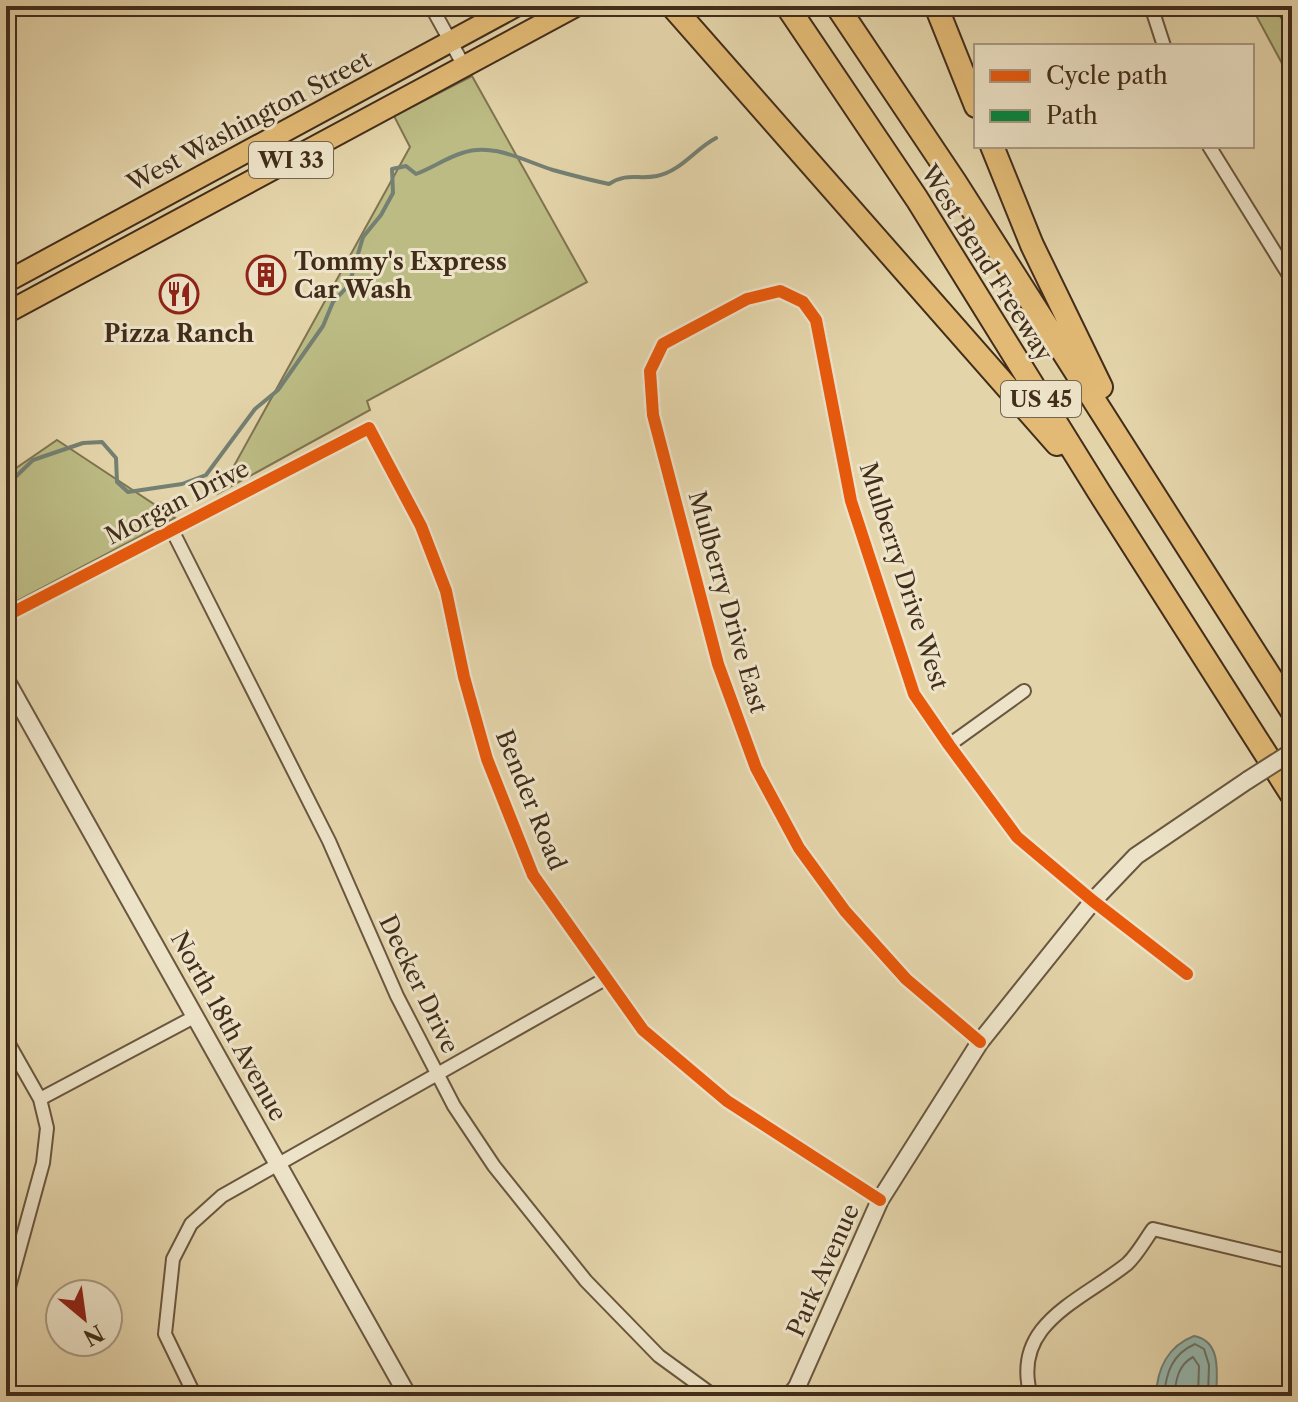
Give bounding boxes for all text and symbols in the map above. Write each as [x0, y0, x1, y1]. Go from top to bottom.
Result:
street label: West Washington Street [121, 44, 376, 198]
legend [974, 44, 1254, 148]
text: Cycle path [1046, 61, 1168, 90]
text: Path [1046, 101, 1098, 130]
road number: WI 33 [249, 142, 333, 178]
street label: West Bend Freeway [914, 159, 1059, 367]
place label: Tommy's Express Car Wash [294, 247, 507, 304]
building icon: Tommy's Express Car Wash [245, 254, 287, 296]
restaurant icon: Pizza Ranch [158, 273, 200, 315]
place label: Pizza Ranch [104, 319, 255, 348]
road number: US 45 [1001, 381, 1081, 417]
street label: Morgan Drive [100, 453, 254, 551]
street label: Mulberry Drive West [854, 459, 955, 694]
street label: Mulberry Drive East [682, 488, 774, 717]
street label: Bender Road [490, 726, 572, 875]
street label: Decker Drive [373, 910, 465, 1058]
street label: North 18th Avenue [165, 926, 293, 1126]
street label: Park Avenue [781, 1199, 865, 1341]
north arrow [44, 1278, 124, 1358]
text: N [79, 1319, 108, 1351]

